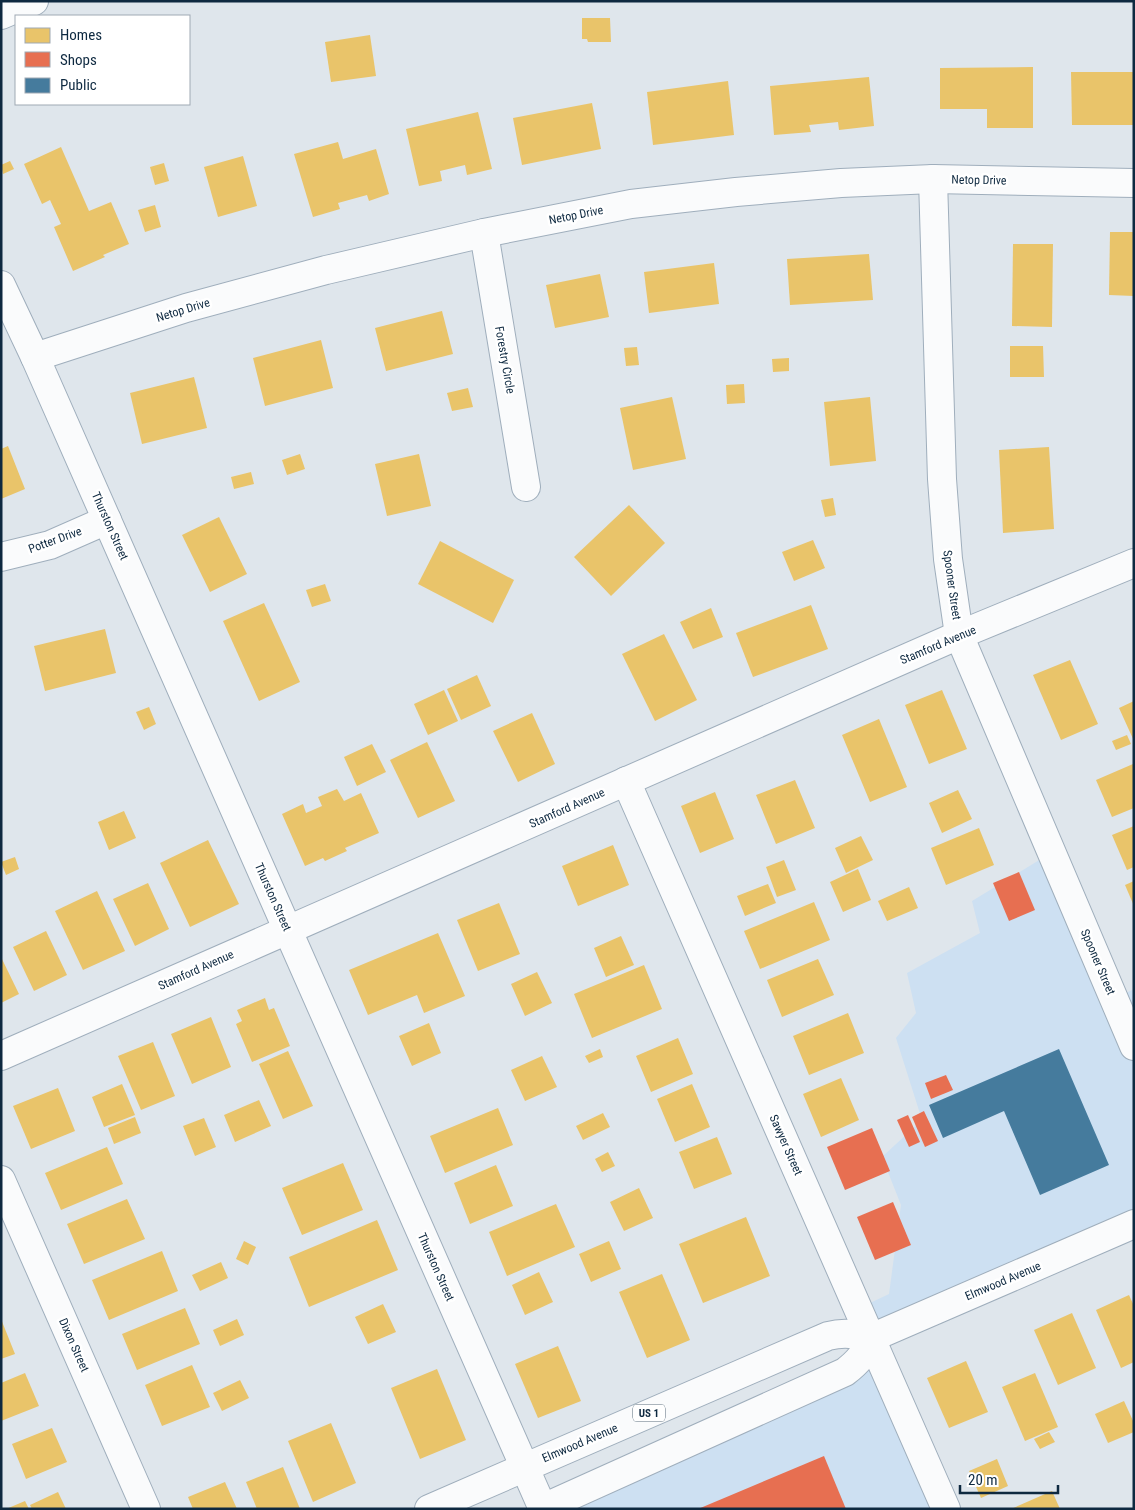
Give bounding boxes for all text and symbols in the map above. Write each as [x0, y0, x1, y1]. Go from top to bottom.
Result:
legend [15, 15, 190, 105]
text: Homes [60, 26, 102, 44]
text: Shops [60, 51, 97, 69]
text: Public [60, 76, 97, 94]
street label: Netop Drive [951, 173, 1007, 187]
street label: Netop Drive [548, 203, 605, 227]
street label: Netop Drive [155, 295, 212, 325]
street label: Forestry Circle [492, 325, 518, 395]
street label: Thurston Street [89, 490, 131, 563]
street label: Potter Drive [26, 524, 84, 556]
street label: Spooner Street [940, 549, 964, 621]
street label: Stamford Avenue [898, 623, 978, 667]
street label: Stamford Avenue [527, 785, 607, 831]
street label: Thurston Street [252, 861, 294, 934]
street label: Spooner Street [1078, 927, 1118, 997]
street label: Stamford Avenue [156, 947, 236, 993]
street label: Sawyer Street [766, 1113, 806, 1178]
street label: Thurston Street [415, 1231, 457, 1304]
street label: Elmwood Avenue [963, 1259, 1043, 1303]
street label: Dixon Street [56, 1316, 92, 1375]
road number: US 1 [633, 1405, 665, 1422]
street label: Elmwood Avenue [540, 1421, 620, 1465]
scale bar [960, 1462, 1058, 1494]
text: 20 m [968, 1471, 998, 1489]

